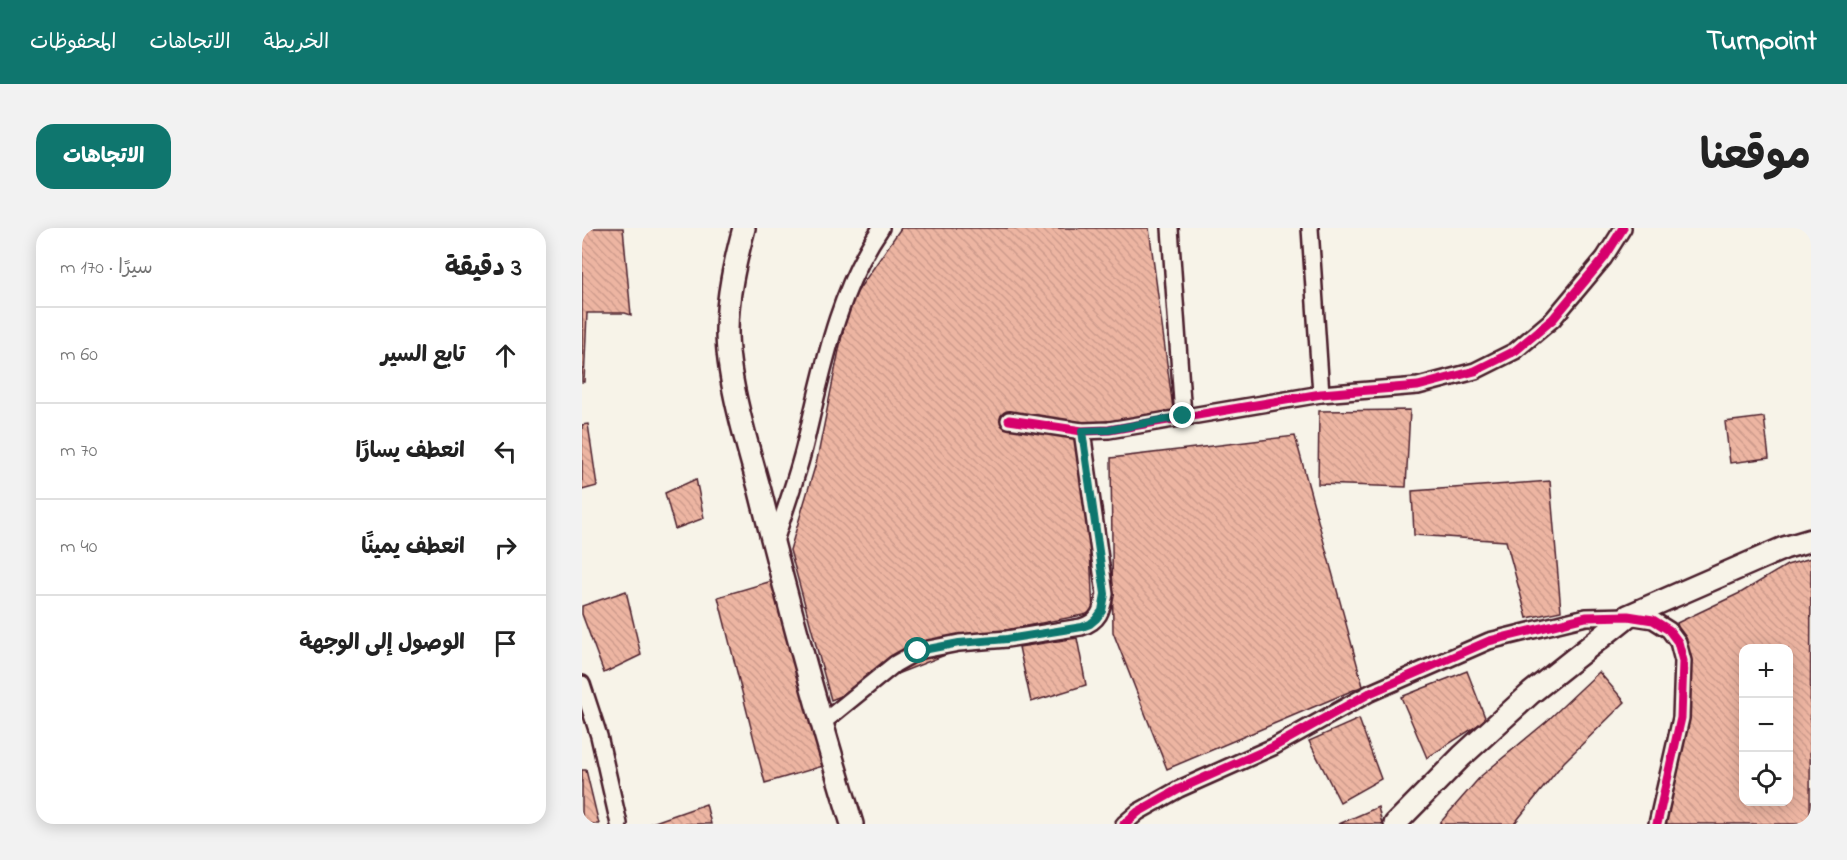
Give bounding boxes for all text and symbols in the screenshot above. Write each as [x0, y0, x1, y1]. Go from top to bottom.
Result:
text: Turnpoint [1706, 22, 1817, 63]
text: المحفوظات [30, 28, 116, 58]
text: الاتجاهات [149, 28, 231, 58]
text: الخريطة [264, 28, 329, 58]
button: الاتجاهات [36, 124, 171, 189]
text: موقعنا [1700, 127, 1811, 188]
text: 3 دقيقة [445, 250, 522, 288]
text: سيرًا · 170 m [60, 254, 153, 283]
icon: ahead [489, 339, 522, 372]
text: تابع السير [381, 340, 465, 372]
text: 60 m [60, 341, 98, 370]
route end [1169, 402, 1195, 428]
icon: left [489, 435, 522, 468]
text: انعطف يسارًا [356, 436, 465, 468]
text: 70 m [60, 437, 97, 466]
icon: right [489, 531, 522, 564]
text: انعطف يمينًا [361, 532, 465, 564]
text: 40 m [60, 533, 97, 562]
icon: arrive [489, 627, 522, 660]
text: الوصول إلى الوجهة [299, 628, 465, 660]
route start [904, 637, 930, 663]
map controls [1739, 644, 1793, 806]
button: + [1739, 644, 1793, 698]
button: − [1739, 698, 1793, 752]
button: locate [1739, 752, 1793, 806]

